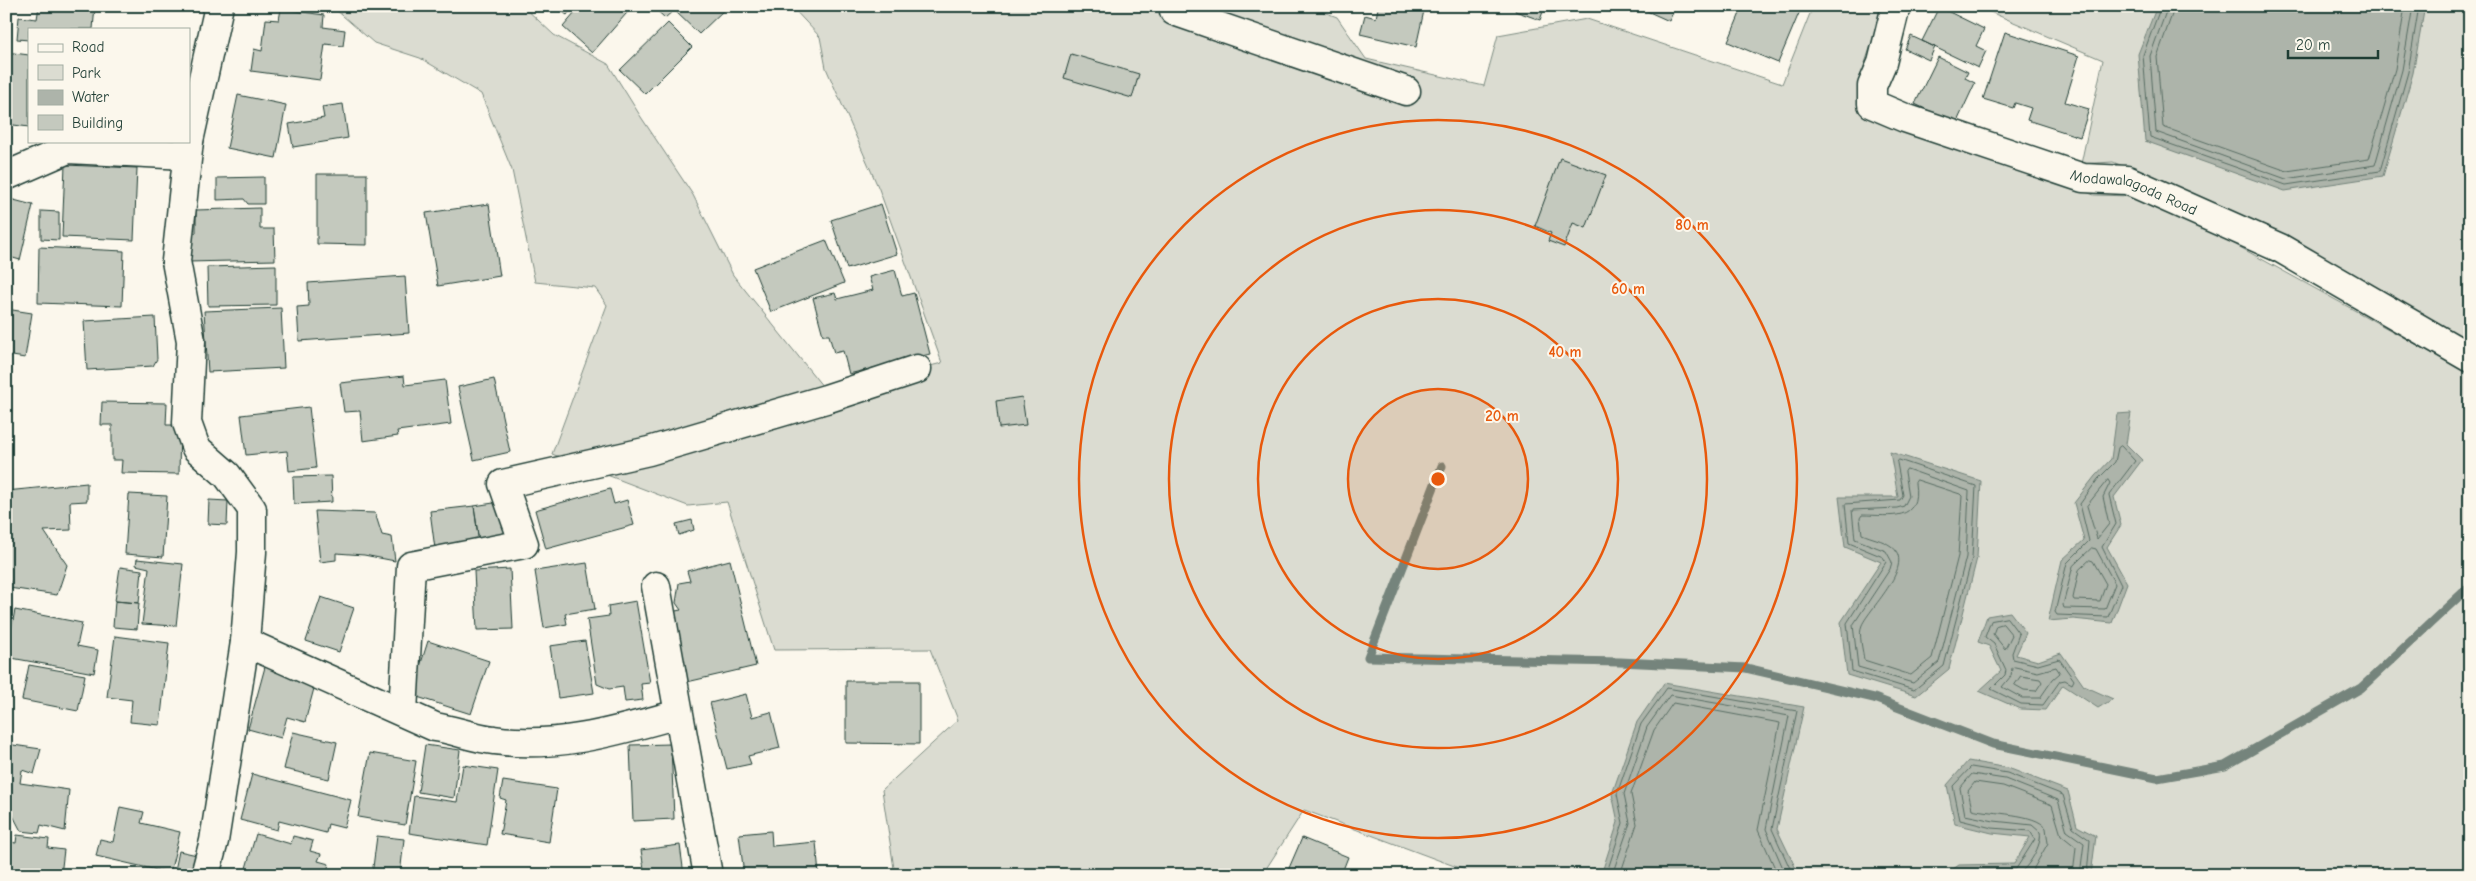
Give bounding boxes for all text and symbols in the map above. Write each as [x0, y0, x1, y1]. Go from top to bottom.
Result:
legend [28, 28, 190, 142]
scale bar [2288, 28, 2378, 60]
text: 20 m [2296, 36, 2330, 54]
text: Road [72, 38, 104, 56]
text: Park [72, 64, 101, 82]
text: Water [72, 88, 109, 106]
text: Building [72, 114, 123, 132]
street label: Modawalagoda Road [2068, 165, 2200, 219]
text: 80 m [1675, 216, 1709, 234]
text: 60 m [1611, 280, 1645, 298]
text: 40 m [1549, 343, 1582, 361]
text: 20 m [1485, 407, 1519, 425]
centre of rings [1429, 470, 1447, 488]

